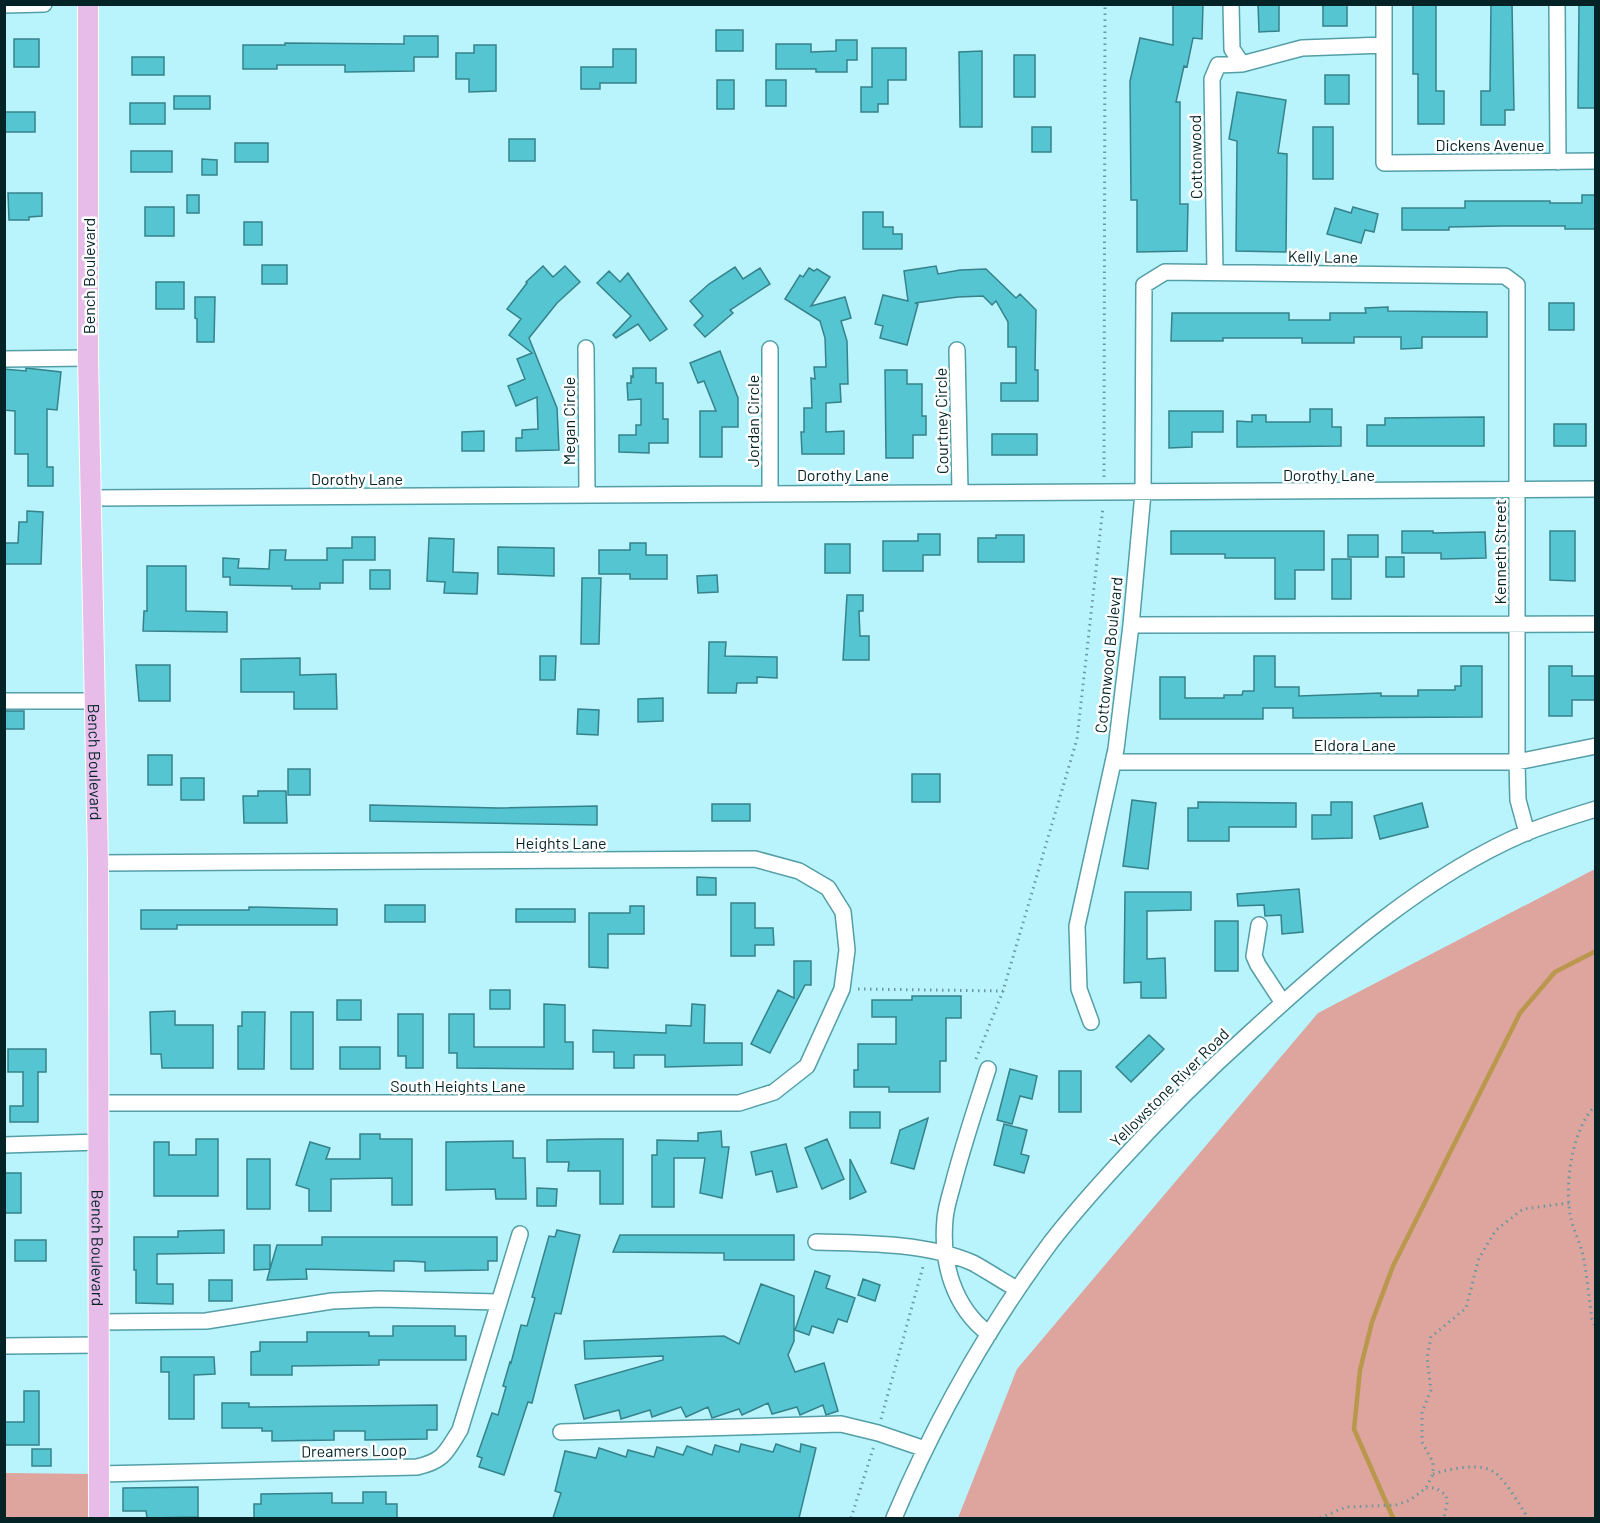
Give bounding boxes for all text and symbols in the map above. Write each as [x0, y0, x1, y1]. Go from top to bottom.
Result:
street label: Cottonwood [1185, 115, 1205, 199]
street label: Dickens Avenue [1436, 135, 1544, 154]
street label: Bench Boulevard [79, 218, 98, 334]
street label: Kelly Lane [1288, 246, 1358, 266]
street label: Courtney Circle [931, 368, 951, 474]
street label: Jordan Circle [743, 375, 762, 467]
street label: Megan Circle [559, 377, 578, 465]
street label: Dorothy Lane [797, 465, 889, 484]
street label: Dorothy Lane [1283, 465, 1375, 484]
street label: Dorothy Lane [311, 469, 403, 488]
street label: Kenneth Street [1490, 500, 1509, 604]
street label: Cottonwood Boulevard [1090, 576, 1126, 734]
street label: Bench Boulevard [85, 703, 107, 820]
street label: Eldora Lane [1314, 735, 1396, 754]
street label: Heights Lane [515, 833, 607, 852]
street label: Yellowstone River Road [1106, 1024, 1232, 1150]
street label: South Heights Lane [390, 1076, 526, 1095]
street label: Bench Boulevard [89, 1190, 108, 1306]
street label: Dreamers Loop [301, 1440, 407, 1460]

